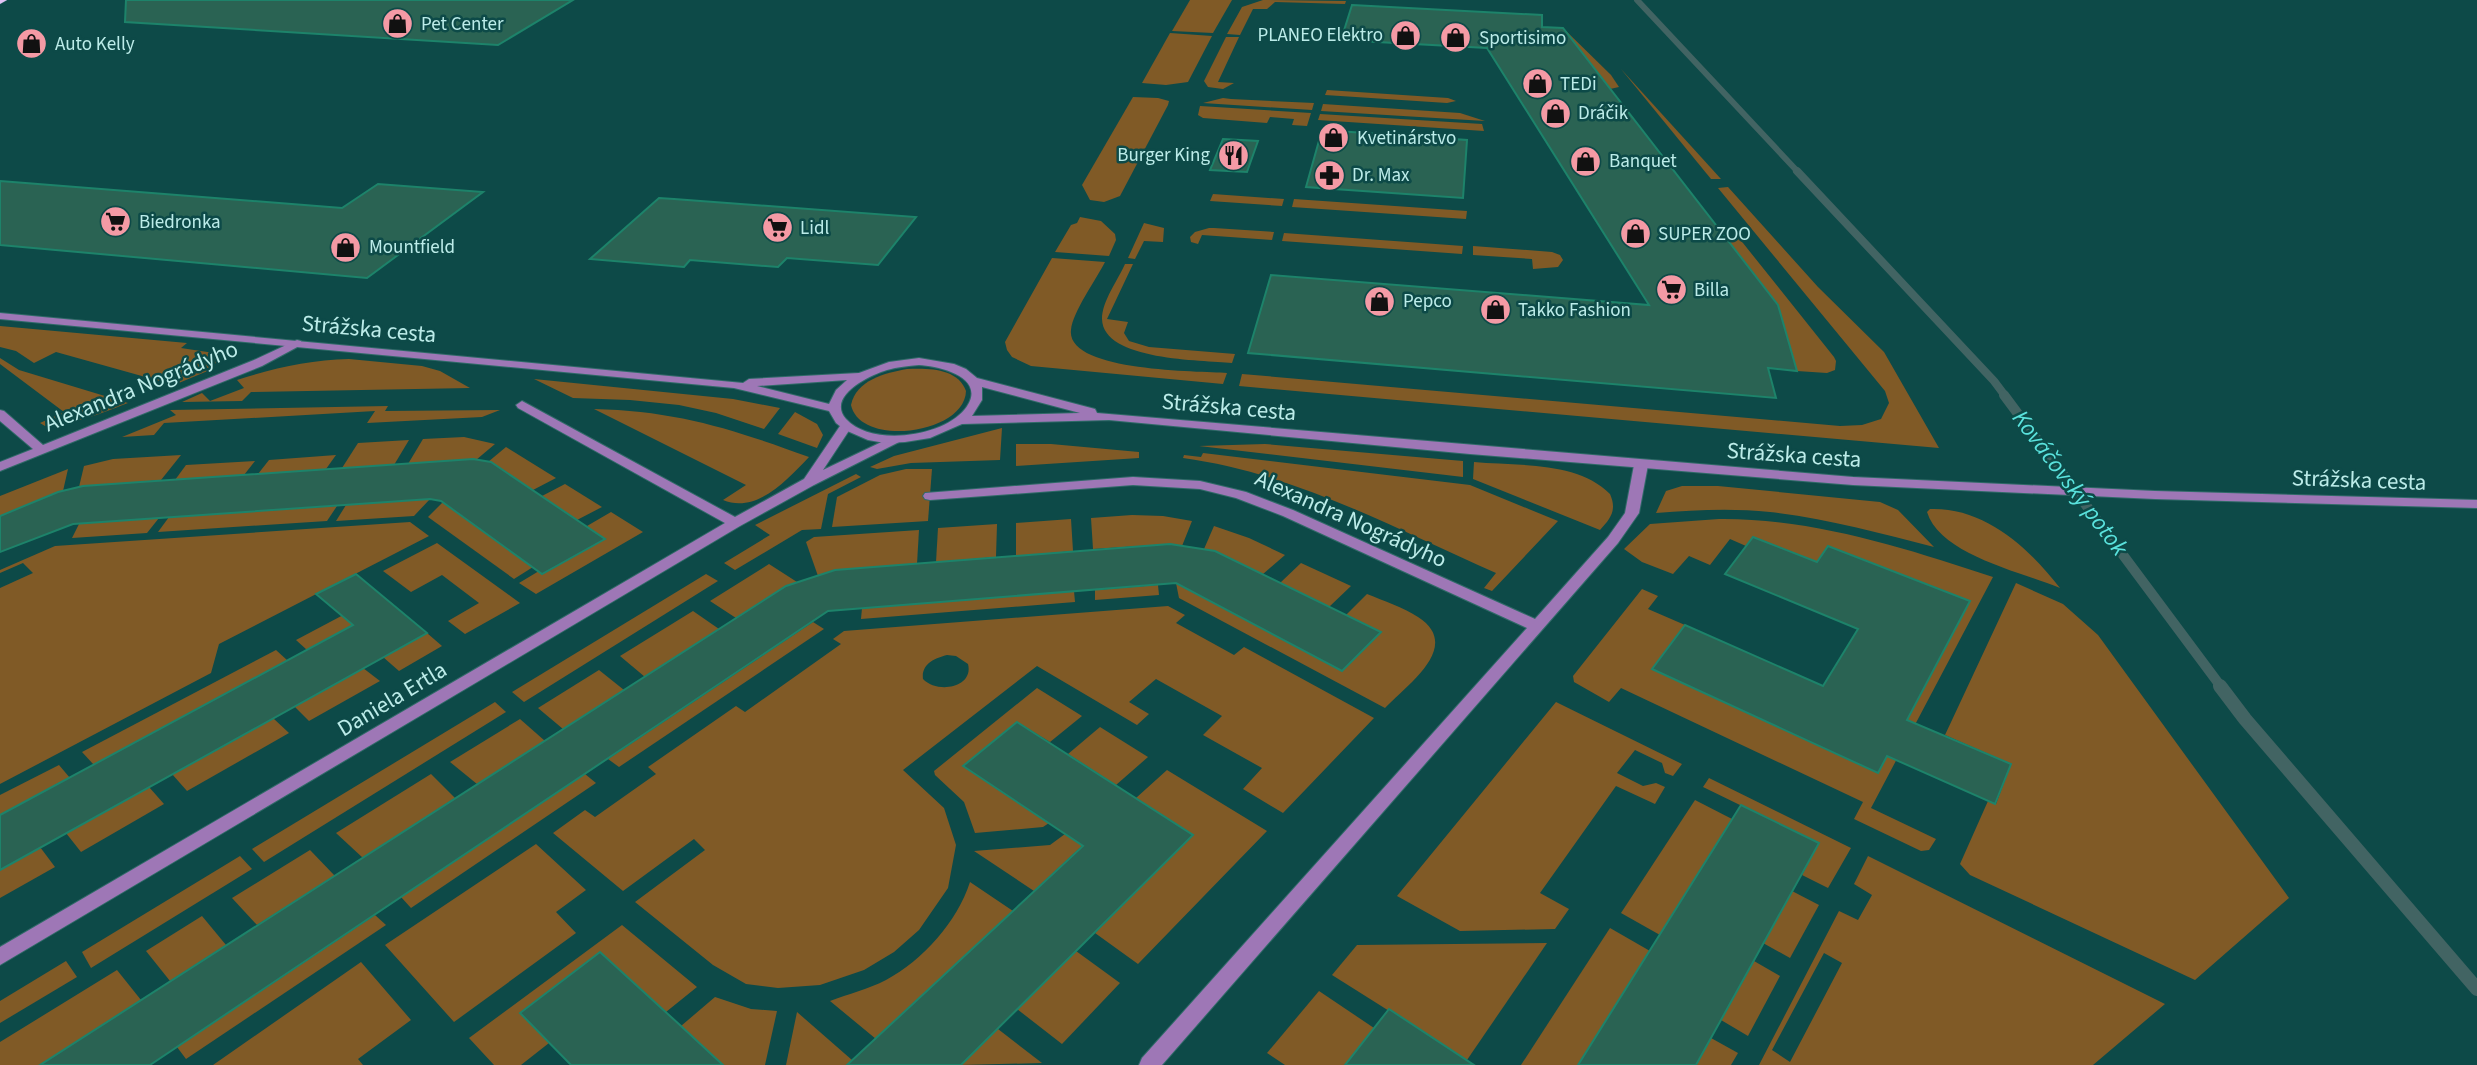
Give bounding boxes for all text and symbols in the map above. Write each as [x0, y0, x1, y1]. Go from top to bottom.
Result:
shop icon: Pet Center [381, 7, 415, 41]
place label: Pet Center [421, 11, 504, 38]
shop icon: PLANEO Elektro [1389, 18, 1423, 52]
shop icon: Sportisimo [1439, 21, 1473, 55]
place label: PLANEO Elektro [1258, 22, 1383, 49]
place label: Sportisimo [1479, 25, 1566, 52]
shop icon: Auto Kelly [15, 27, 49, 61]
place label: Auto Kelly [55, 31, 135, 58]
shop icon: TEDi [1520, 67, 1554, 101]
place label: TEDi [1560, 71, 1597, 98]
shop icon: Dráčik [1538, 96, 1572, 130]
place label: Dráčik [1578, 100, 1629, 127]
shop icon: Kvetinárstvo [1317, 121, 1351, 155]
place label: Kvetinárstvo [1357, 125, 1456, 152]
restaurant icon: Burger King [1216, 138, 1250, 172]
place label: Burger King [1117, 142, 1210, 169]
shop icon: Banquet [1569, 144, 1603, 178]
place label: Banquet [1609, 148, 1677, 175]
pharmacy icon: Dr. Max [1312, 158, 1346, 192]
place label: Dr. Max [1352, 162, 1410, 189]
supermarket icon: Biedronka [99, 205, 133, 239]
place label: Biedronka [139, 209, 221, 236]
supermarket icon: Lidl [760, 211, 794, 245]
place label: Lidl [800, 215, 829, 242]
shop icon: SUPER ZOO [1618, 217, 1652, 251]
place label: SUPER ZOO [1658, 221, 1751, 248]
shop icon: Mountfield [329, 230, 363, 264]
place label: Mountfield [369, 234, 455, 261]
supermarket icon: Billa [1654, 273, 1688, 307]
place label: Billa [1694, 277, 1729, 304]
shop icon: Pepco [1363, 284, 1397, 318]
place label: Pepco [1403, 288, 1452, 315]
shop icon: Takko Fashion [1478, 293, 1512, 327]
place label: Takko Fashion [1518, 297, 1631, 324]
street label: Strážska cesta [300, 307, 438, 351]
street label: Alexandra Nográdyho [39, 332, 243, 440]
street label: Strážska cesta [1160, 385, 1298, 429]
water label: Kováčovský potok [2003, 403, 2137, 564]
street label: Strážska cesta [1726, 434, 1862, 476]
street label: Strážska cesta [2291, 461, 2427, 499]
street label: Alexandra Nográdyho [1250, 462, 1452, 576]
street label: Daniela Ertla [331, 653, 453, 745]

